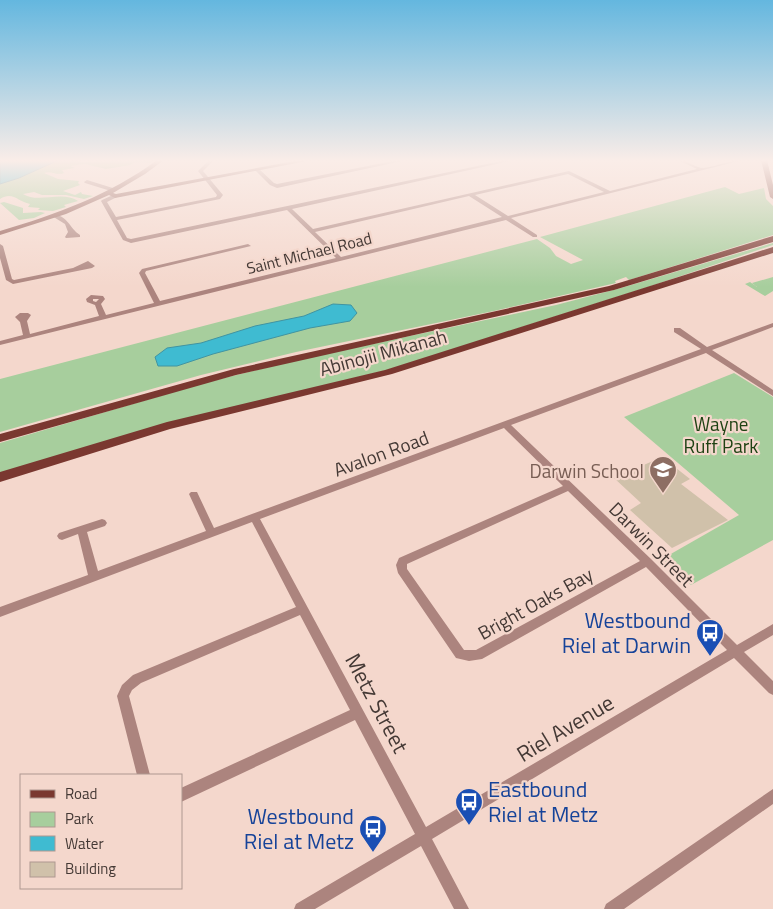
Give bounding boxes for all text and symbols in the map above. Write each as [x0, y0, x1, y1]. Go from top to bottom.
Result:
street label: Saint Michael Road [244, 226, 374, 280]
street label: Abinojii Mikanah [316, 321, 450, 383]
park label: Wayne Ruff Park [684, 409, 758, 460]
street label: Avalon Road [329, 422, 433, 484]
school or university icon: Darwin School [648, 455, 678, 494]
place label: Darwin School [529, 456, 644, 485]
street label: Darwin Street [603, 495, 702, 594]
street label: Bright Oaks Bay [472, 559, 598, 647]
place label: Westbound Riel at Darwin [562, 603, 691, 662]
bus stop icon: Westbound Riel at Darwin [695, 618, 725, 657]
street label: Metz Street [336, 647, 418, 759]
street label: Riel Avenue [510, 686, 620, 770]
place label: Eastbound Riel at Metz [488, 772, 598, 831]
legend [20, 774, 182, 889]
text: Road [65, 782, 97, 805]
bus stop icon: Eastbound Riel at Metz [454, 787, 484, 826]
place label: Westbound Riel at Metz [244, 799, 354, 858]
text: Park [65, 807, 94, 830]
bus stop icon: Westbound Riel at Metz [358, 814, 388, 853]
text: Water [65, 832, 104, 855]
text: Building [65, 857, 116, 880]

